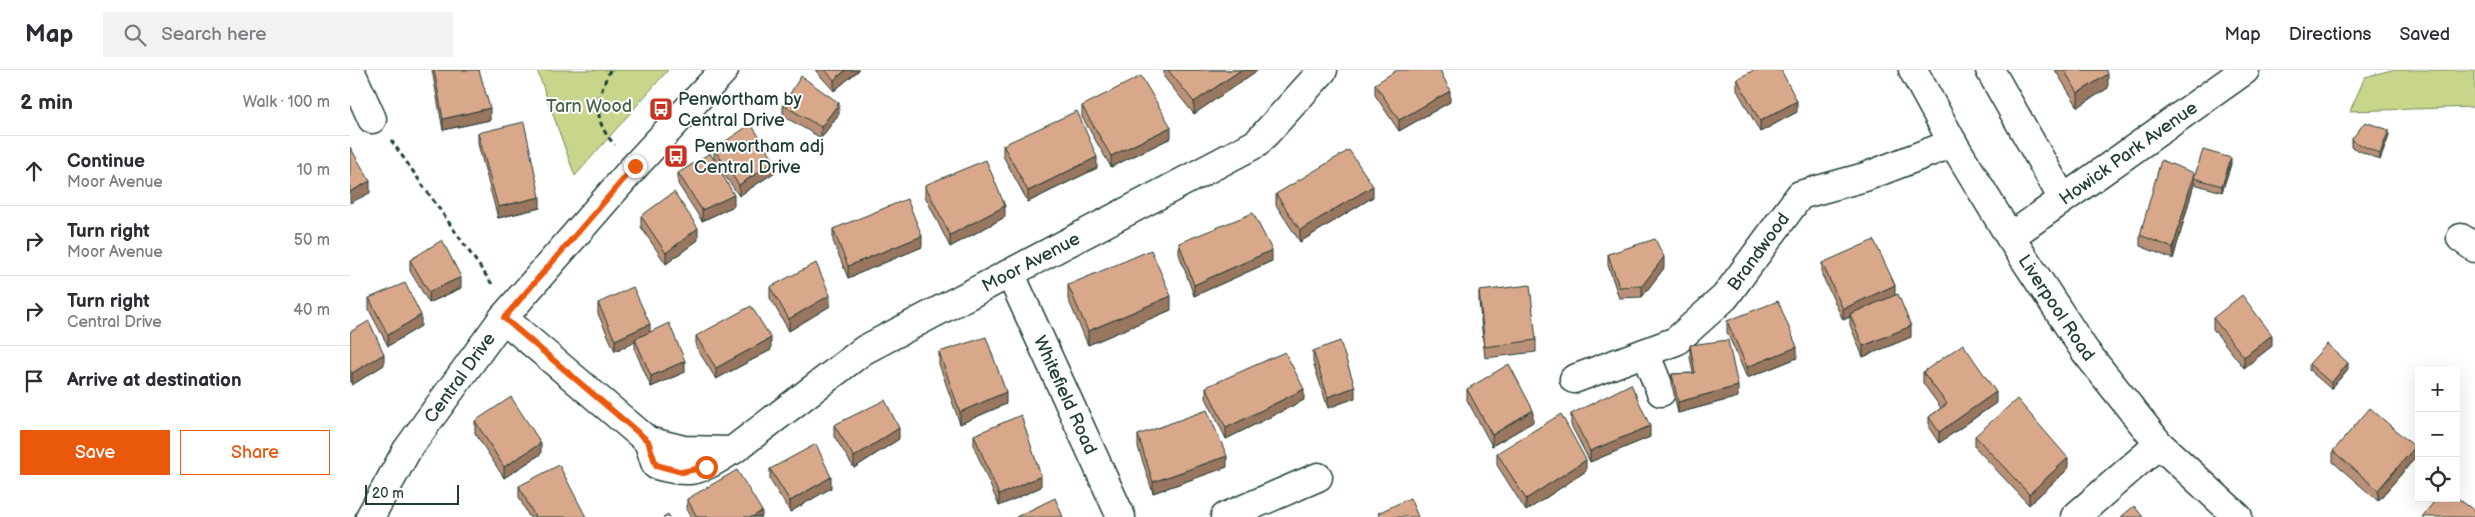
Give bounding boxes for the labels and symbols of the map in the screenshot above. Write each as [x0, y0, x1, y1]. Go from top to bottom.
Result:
place label: Penwortham by Central Drive [678, 89, 802, 131]
park label: Tarn Wood [546, 96, 632, 117]
bus stop icon: Penwortham by Central Drive [648, 96, 674, 122]
street label: Howick Park Avenue [2055, 97, 2202, 209]
place label: Penwortham adj Central Drive [694, 136, 824, 178]
bus stop icon: Penwortham adj Central Drive [663, 143, 689, 169]
route end [624, 155, 647, 178]
street label: Brandwood [1723, 209, 1794, 295]
street label: Moor Avenue [978, 228, 1084, 297]
street label: Liverpool Road [2014, 251, 2099, 365]
street label: Central Drive [420, 328, 500, 427]
street label: Whitefield Road [1029, 332, 1101, 457]
route start [695, 456, 718, 479]
scale bar [365, 482, 459, 505]

